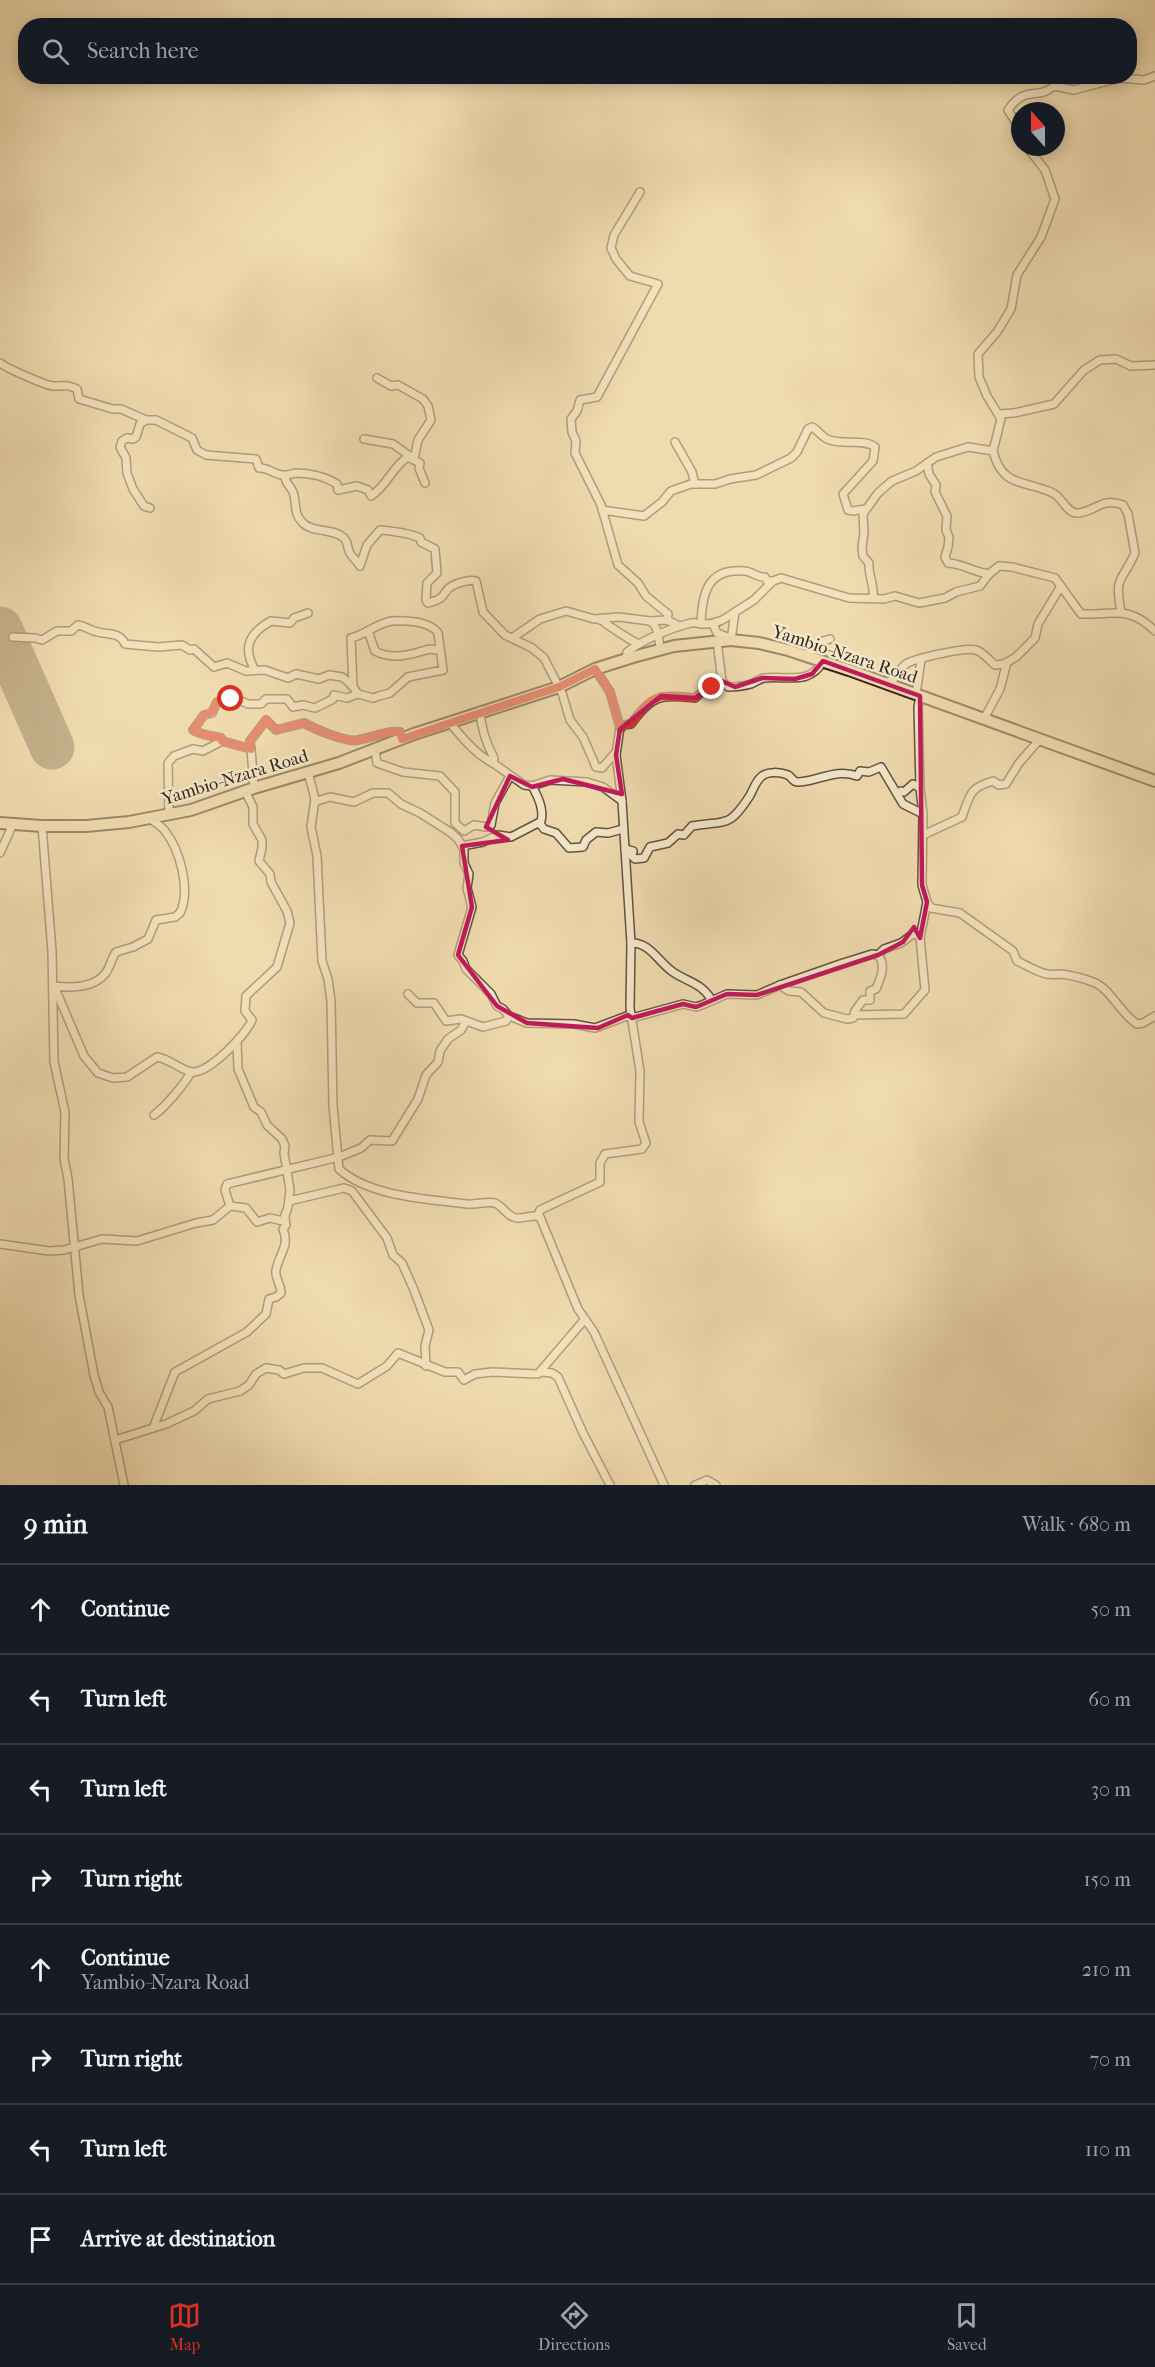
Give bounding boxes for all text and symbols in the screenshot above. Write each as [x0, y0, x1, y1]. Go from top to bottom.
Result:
search box [18, 18, 1137, 84]
icon: search [39, 35, 72, 68]
text: Search here [87, 38, 199, 64]
north arrow [1011, 102, 1065, 156]
street label: Yambio-Nzara Road [768, 621, 920, 688]
route end [698, 673, 724, 699]
route start [217, 685, 243, 711]
street label: Yambio-Nzara Road [159, 745, 311, 810]
text: 9 min [24, 1509, 88, 1540]
text: Walk · 680 m [1022, 1513, 1131, 1536]
icon: ahead [24, 1593, 57, 1626]
text: Continue [81, 1596, 170, 1622]
text: 50 m [1090, 1598, 1131, 1621]
icon: left [24, 1683, 57, 1716]
text: Turn left [81, 1686, 167, 1712]
text: 60 m [1088, 1688, 1131, 1711]
icon: left [24, 1773, 57, 1806]
text: Turn left [81, 1776, 167, 1802]
text: 30 m [1091, 1778, 1131, 1801]
icon: right [24, 1863, 57, 1896]
text: Turn right [81, 1866, 182, 1892]
text: 150 m [1083, 1868, 1131, 1891]
text: Continue [81, 1945, 170, 1971]
icon: ahead [24, 1953, 57, 1986]
text: 210 m [1082, 1958, 1131, 1981]
text: Yambio-Nzara Road [81, 1971, 250, 1994]
icon: right [24, 2043, 57, 2076]
text: Turn right [81, 2046, 182, 2072]
text: 70 m [1089, 2048, 1131, 2071]
icon: left [24, 2133, 57, 2166]
text: Turn left [81, 2136, 167, 2162]
text: 110 m [1085, 2138, 1131, 2161]
icon: arrive [24, 2223, 57, 2256]
text: Arrive at destination [81, 2226, 275, 2252]
tab: Map [168, 2299, 201, 2354]
tab: Directions [538, 2299, 610, 2354]
tab: Saved [947, 2299, 987, 2354]

